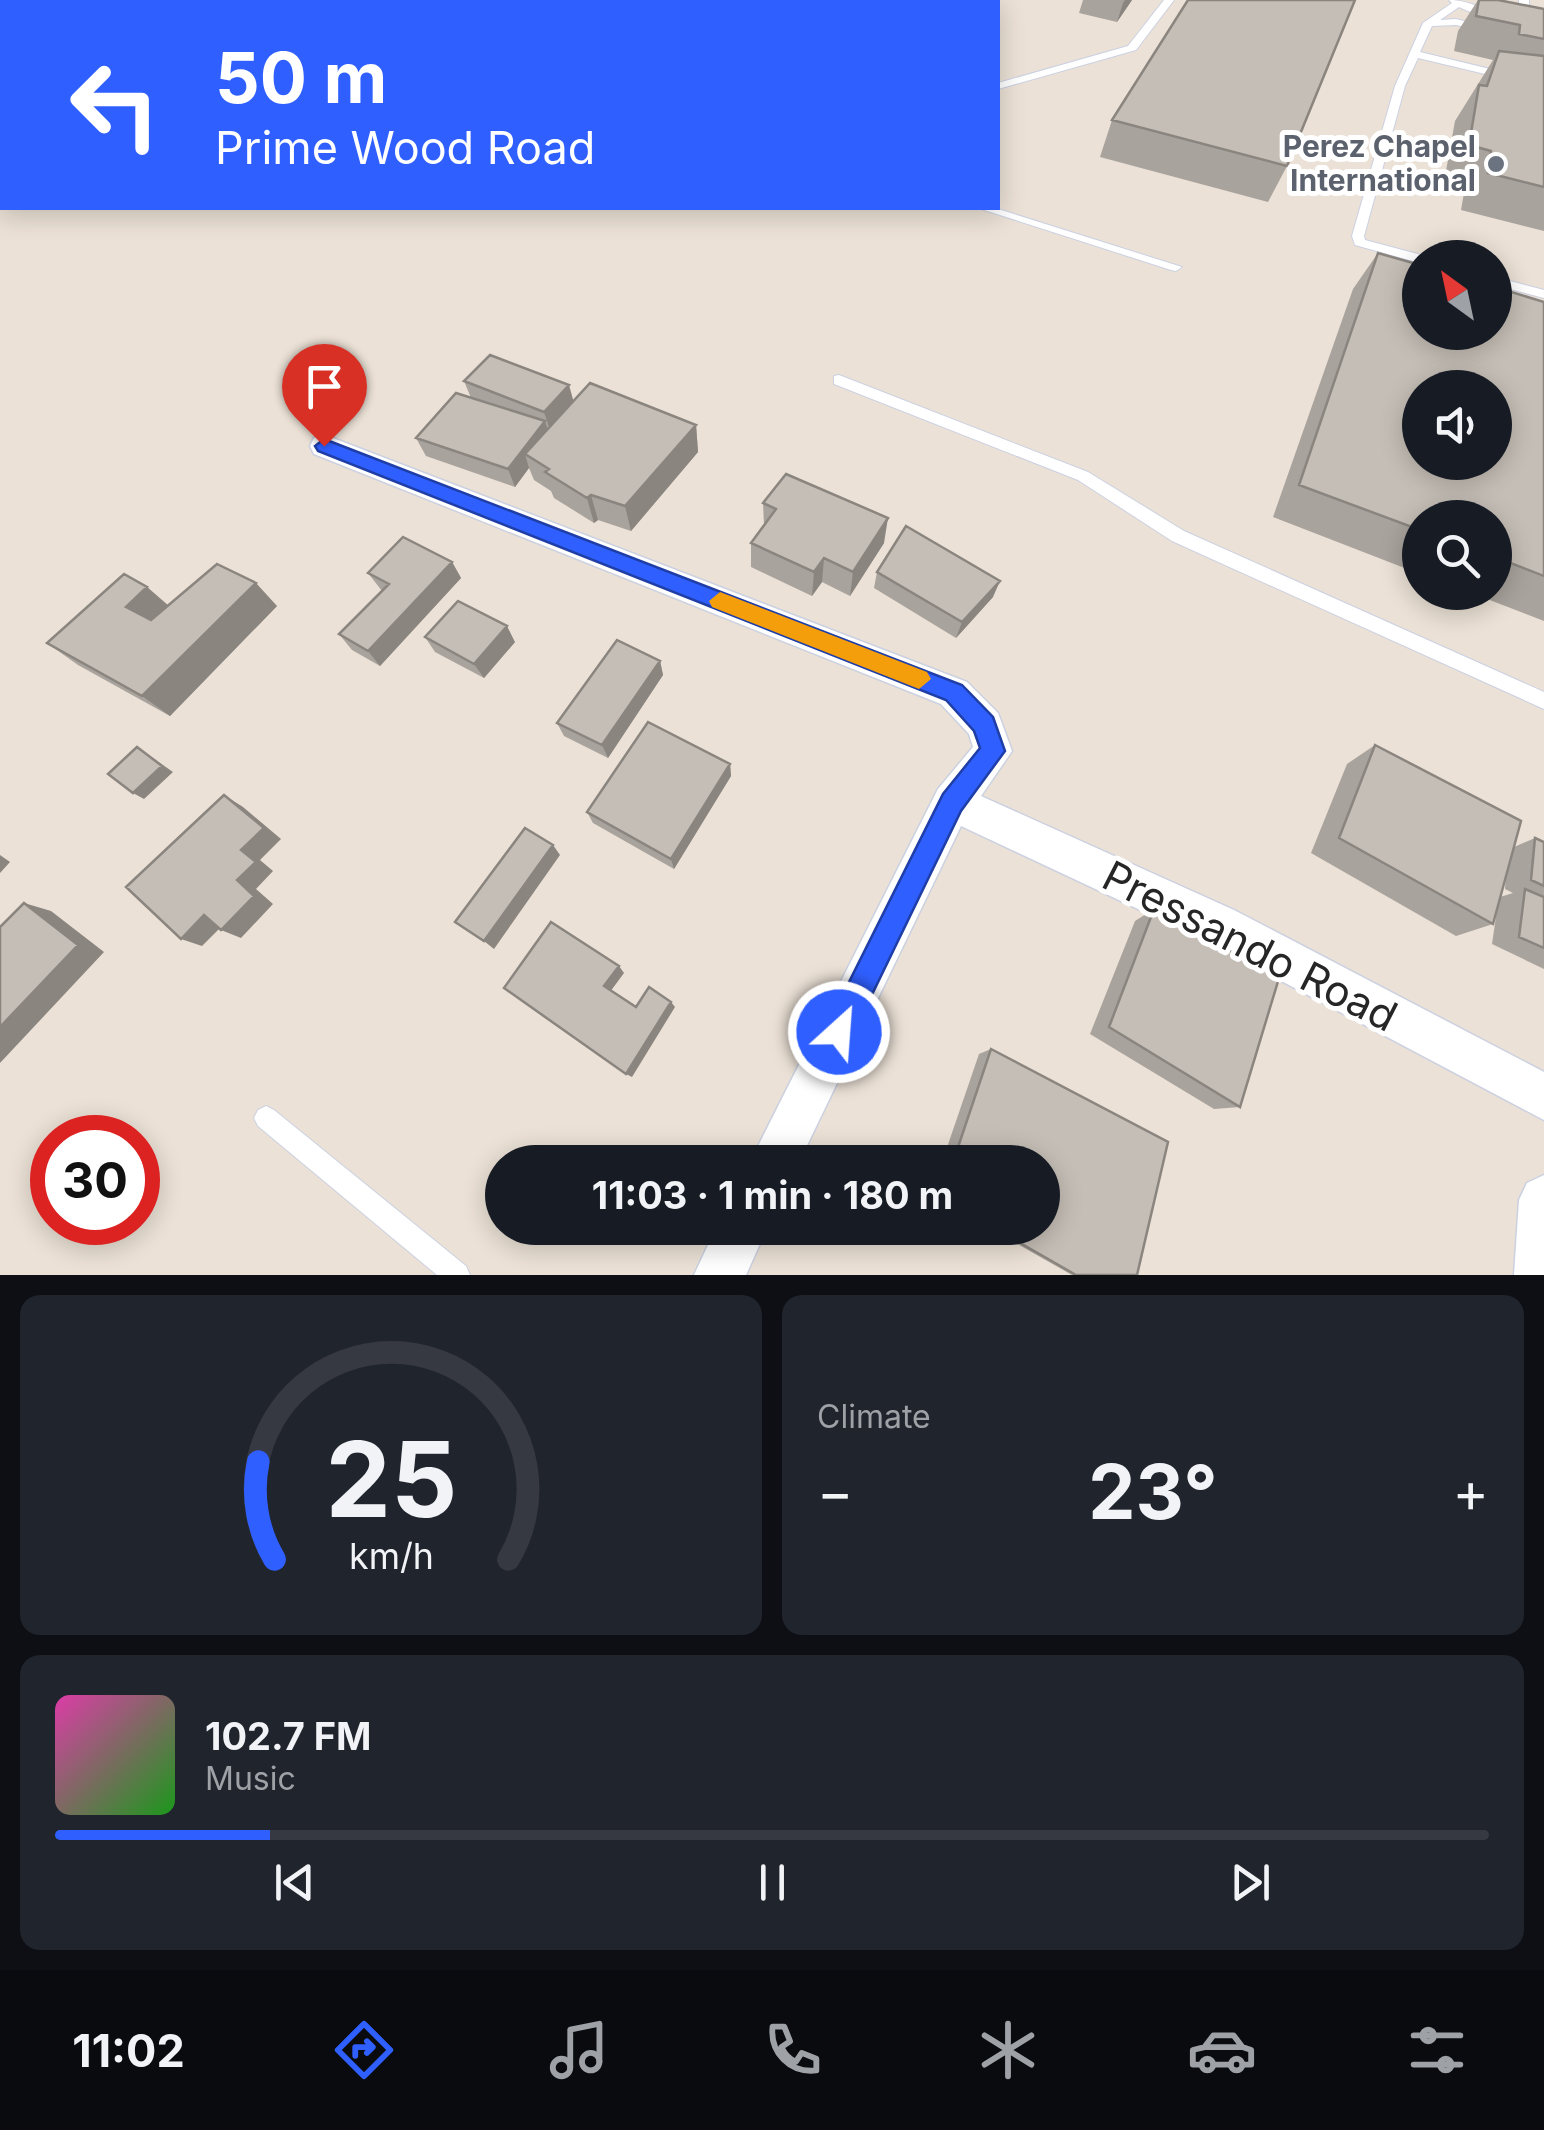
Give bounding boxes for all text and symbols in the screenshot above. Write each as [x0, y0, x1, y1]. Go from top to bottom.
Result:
text: 50 m [215, 35, 387, 120]
icon: left [50, 40, 180, 170]
text: Prime Wood Road [215, 120, 595, 175]
place label: Perez Chapel International [1283, 128, 1476, 198]
marker: Perez Chapel International [1485, 153, 1507, 175]
north arrow [1402, 240, 1512, 350]
map controls [1402, 240, 1512, 610]
pin [282, 344, 367, 447]
icon: arrive [297, 359, 352, 414]
button: sound [1402, 370, 1512, 480]
button: search [1402, 500, 1512, 610]
street label: Pressando Road [1095, 849, 1406, 1042]
position arrow [787, 980, 891, 1084]
speed limit sign: 30 [30, 1115, 160, 1245]
text: 11:03 · 1 min · 180 m [592, 1172, 953, 1218]
text: Climate [817, 1397, 931, 1436]
text: 25 [325, 1416, 457, 1542]
text: 23° [1088, 1446, 1218, 1537]
text: − [817, 1459, 853, 1525]
text: + [1453, 1459, 1489, 1525]
text: km/h [349, 1534, 433, 1578]
text: 102.7 FM [205, 1713, 371, 1759]
text: Music [205, 1759, 296, 1798]
icon: previous [267, 1855, 322, 1910]
icon: pause [745, 1855, 800, 1910]
icon: next [1223, 1855, 1278, 1910]
icon: directions [329, 2015, 399, 2085]
icon: music [544, 2015, 614, 2085]
icon: phone [758, 2015, 828, 2085]
icon: climate [973, 2015, 1043, 2085]
icon: car [1187, 2015, 1257, 2085]
icon: filters [1402, 2015, 1472, 2085]
text: 11:02 [72, 2023, 185, 2078]

